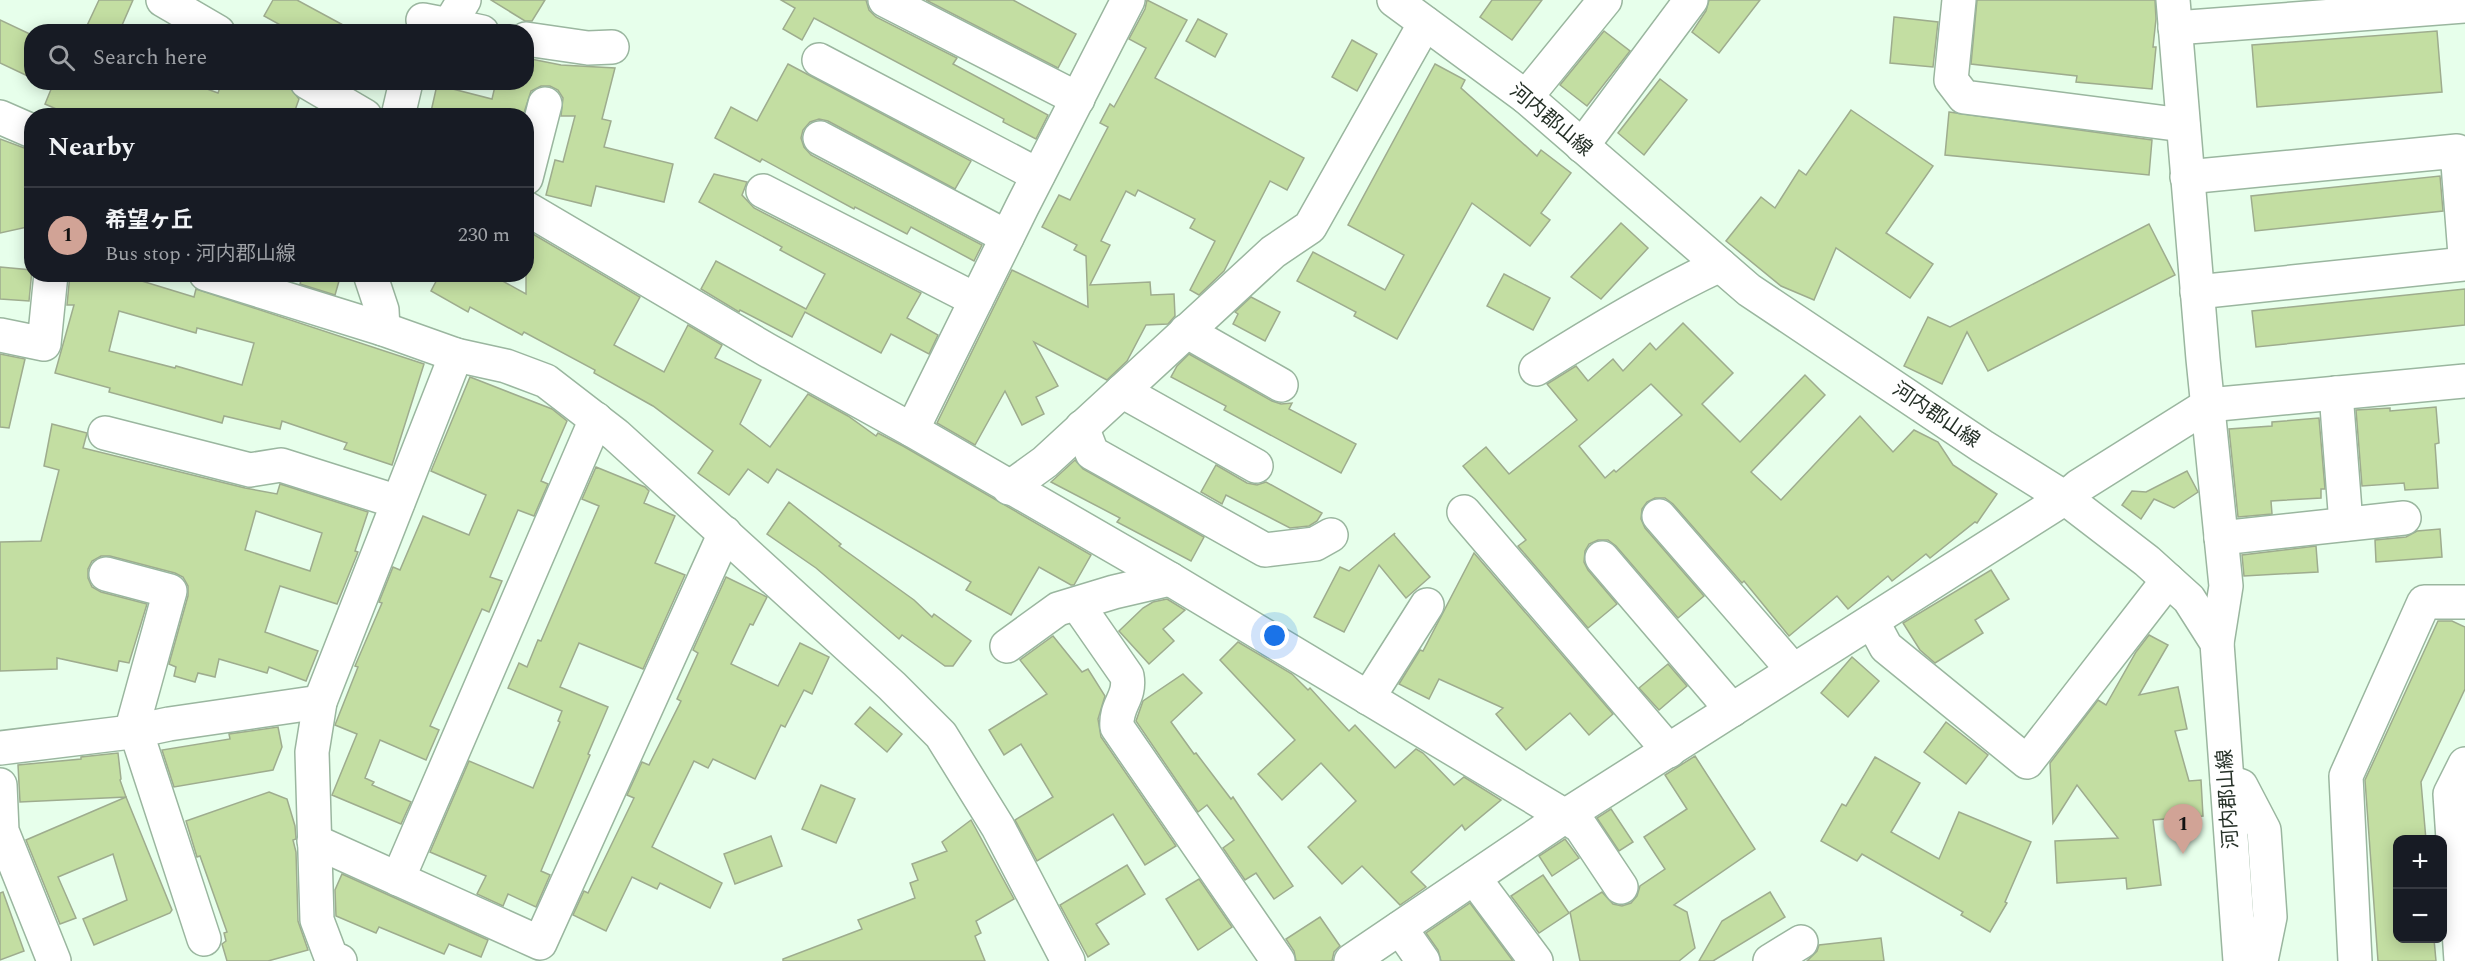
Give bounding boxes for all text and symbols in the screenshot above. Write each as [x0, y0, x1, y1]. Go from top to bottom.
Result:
search box [24, 24, 534, 90]
icon: search [45, 41, 78, 74]
text: Search here [93, 41, 207, 74]
street label: 河内郡山線 [1503, 76, 1599, 164]
text: Nearby [48, 127, 134, 167]
text: 希望ヶ丘 [105, 204, 193, 237]
text: 1 [62, 220, 73, 250]
text: 230 m [458, 220, 510, 250]
text: Bus stop · 河内郡山線 [105, 239, 296, 269]
street label: 河内郡山線 [1886, 375, 1986, 455]
your location [1260, 621, 1289, 650]
street label: 河内郡山線 [2210, 748, 2246, 850]
pin: 1 [2164, 804, 2202, 854]
map controls [2393, 835, 2447, 943]
button: + [2393, 835, 2447, 889]
button: − [2393, 889, 2447, 943]

